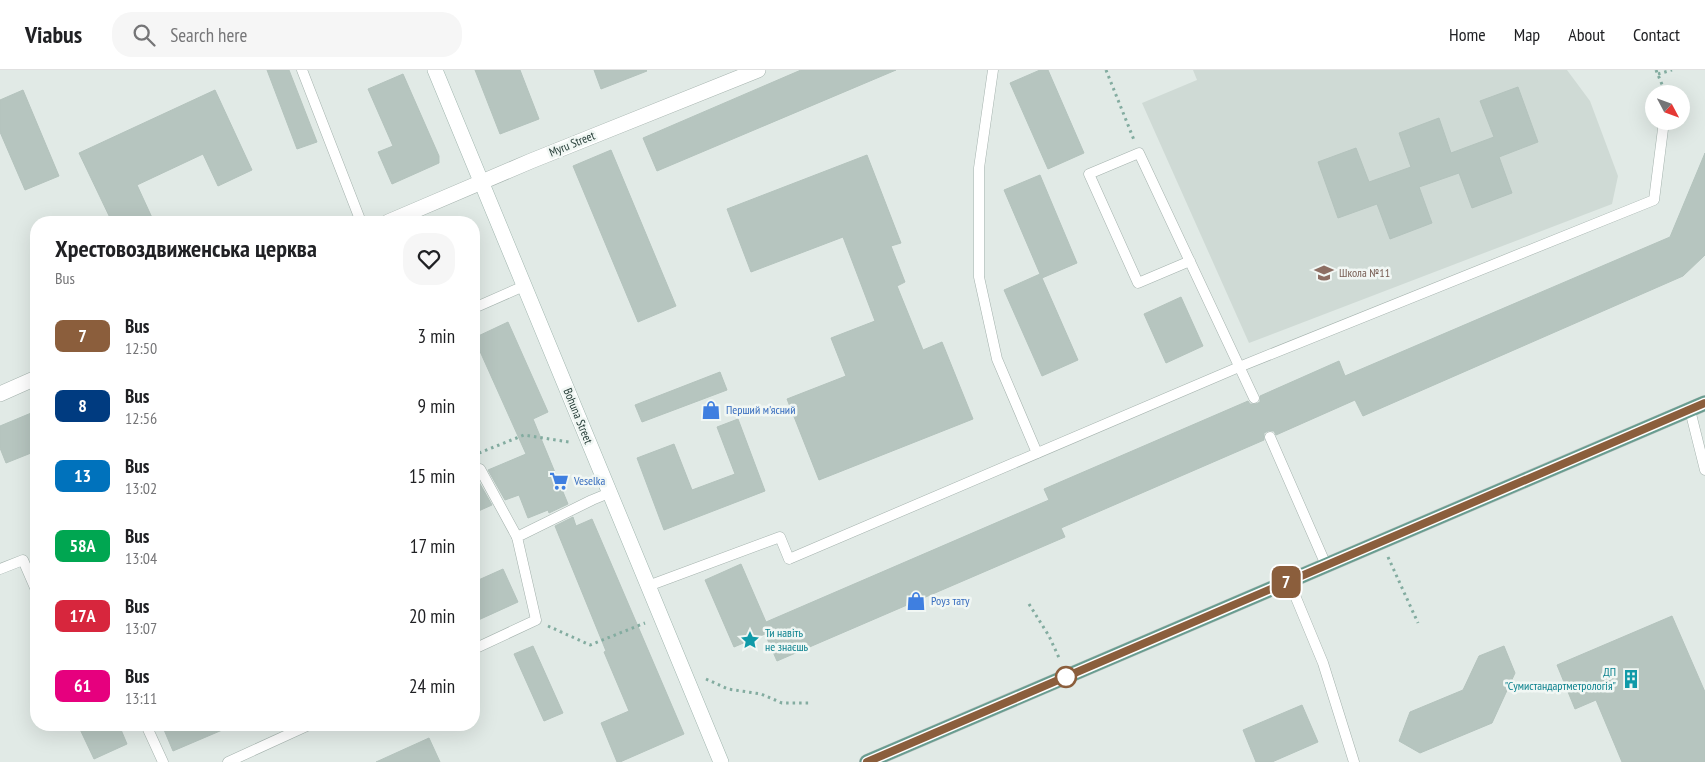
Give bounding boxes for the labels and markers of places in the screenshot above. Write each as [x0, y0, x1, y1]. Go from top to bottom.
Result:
school or university icon: Школа №11 [1313, 262, 1335, 284]
place label: Школа №11 [1339, 265, 1390, 280]
shop icon: Перший м'ясний [700, 399, 722, 421]
place label: Перший м'ясний [726, 402, 795, 417]
supermarket icon: Veselka [548, 470, 570, 492]
place label: Veselka [573, 473, 605, 488]
shop icon: Роуз тату [905, 590, 927, 612]
place label: Роуз тату [931, 593, 970, 608]
place label: Ти навіть не знаєшь [765, 625, 809, 654]
place icon: Ти навіть не знаєшь [739, 629, 761, 651]
place label: ДП "Сумистандартметрологія" [1505, 664, 1616, 693]
unlabelled marker [1055, 666, 1077, 688]
building icon: ДП "Сумистандартметрологія" [1620, 668, 1642, 690]

